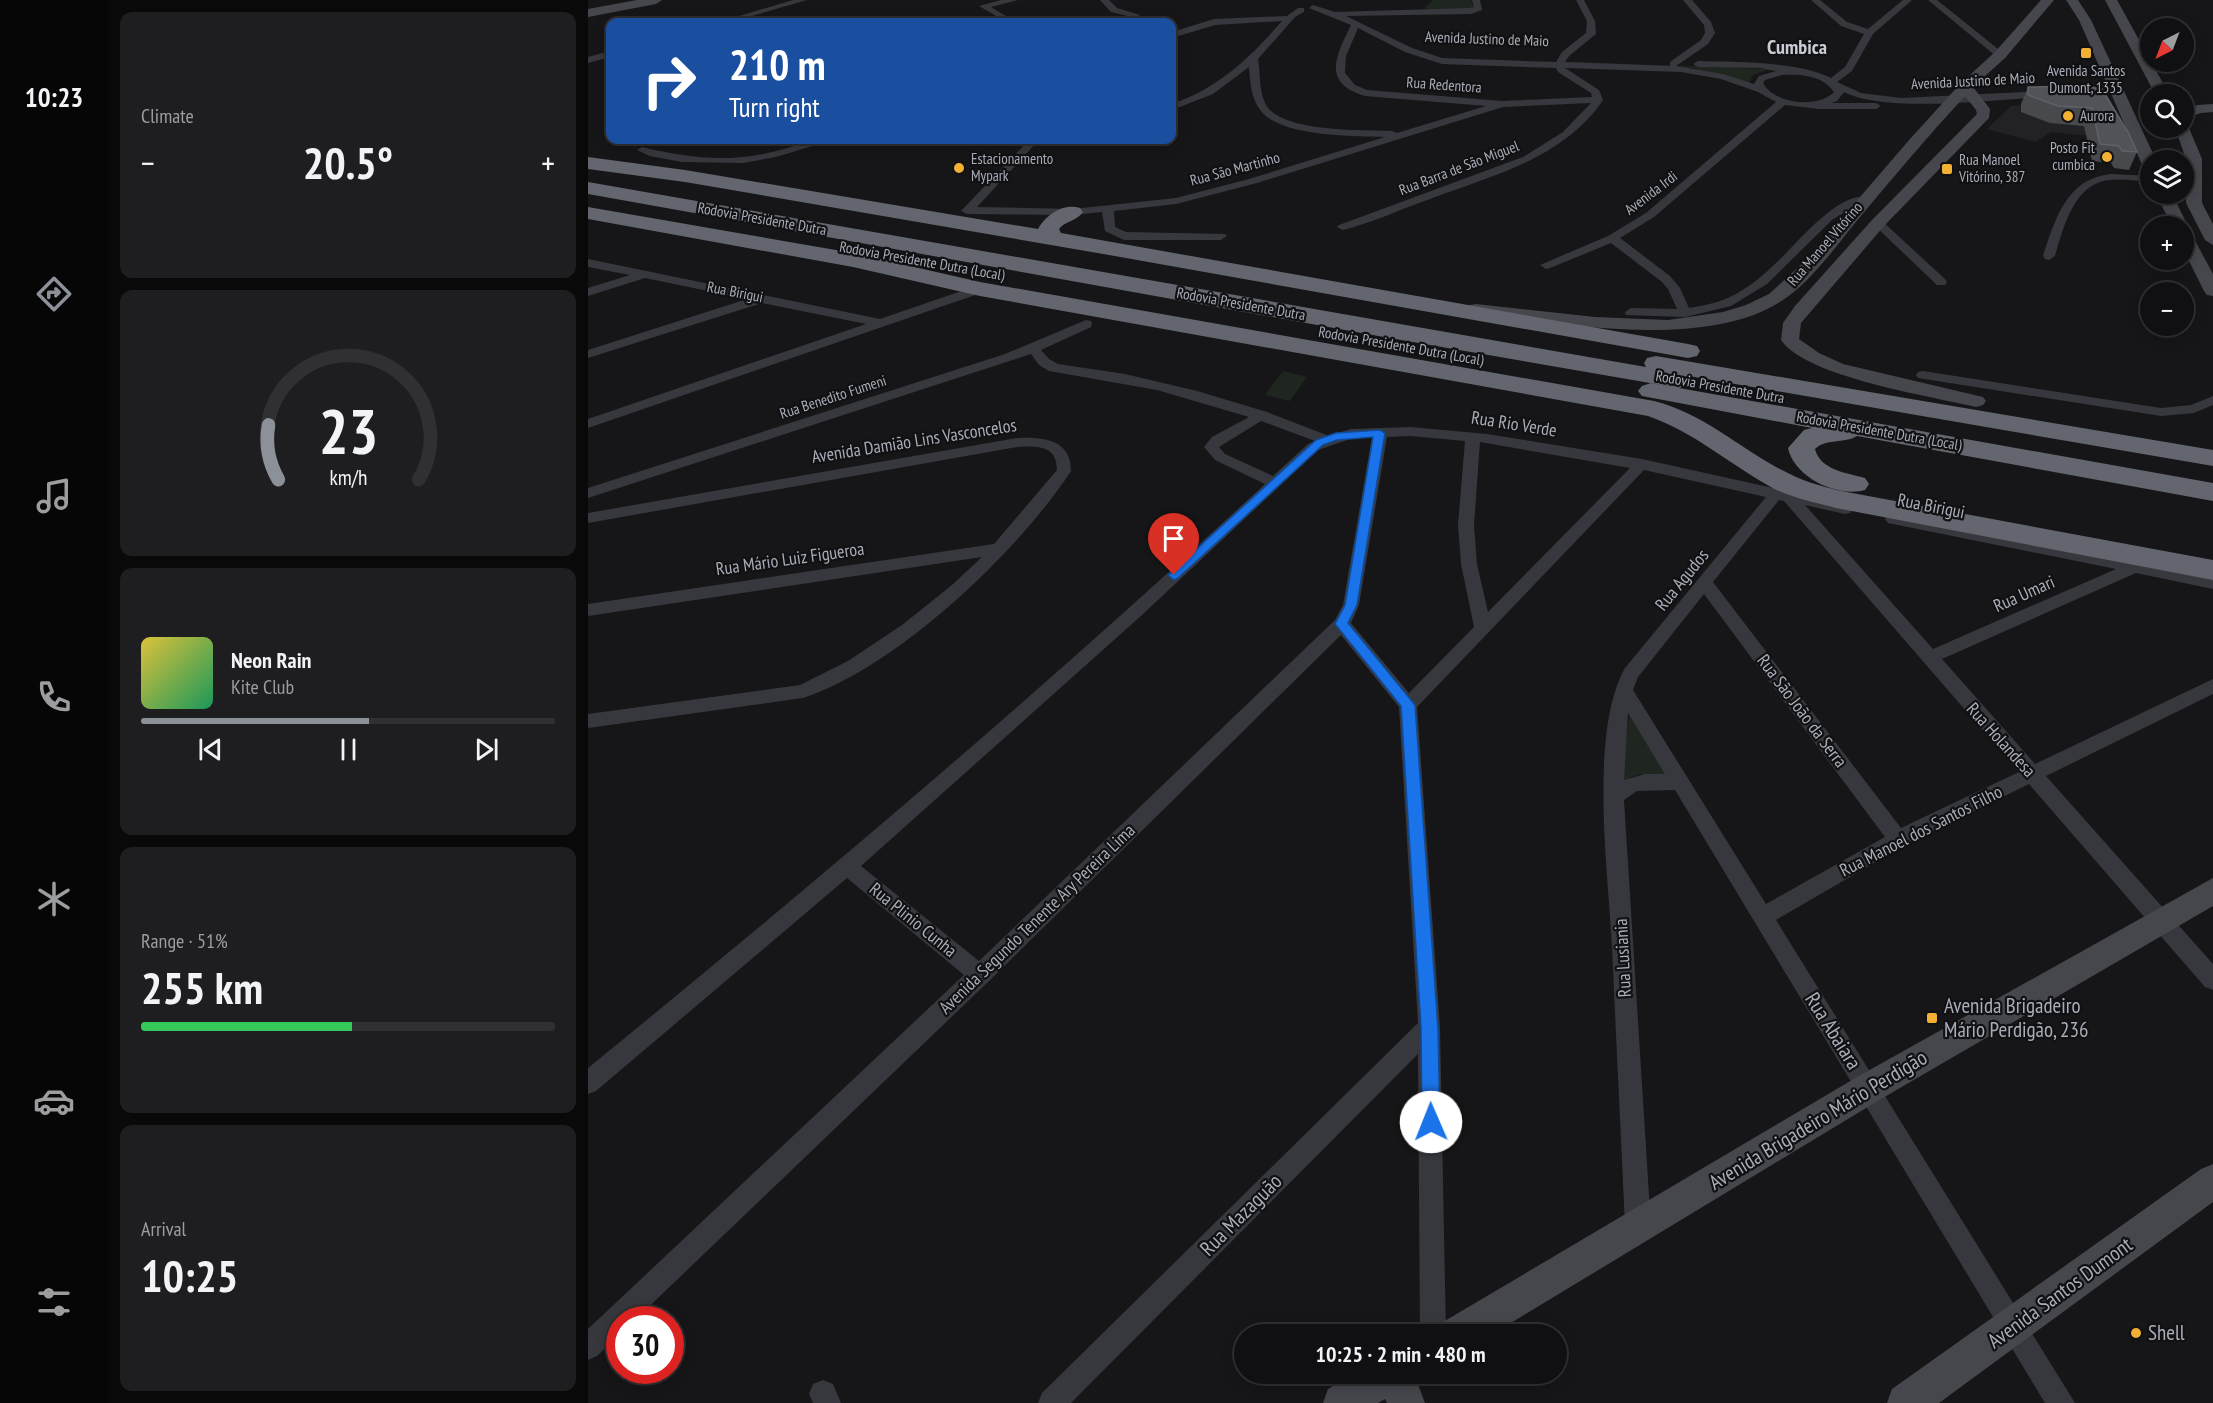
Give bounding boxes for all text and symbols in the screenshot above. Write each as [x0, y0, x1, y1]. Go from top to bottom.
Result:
north arrow [2140, 18, 2194, 72]
map controls [2140, 18, 2194, 336]
street label: Avenida Justino de Maio [1425, 27, 1549, 50]
district label: Cumbica [1767, 34, 1827, 60]
text: 210 m [729, 37, 826, 92]
icon: right [630, 42, 708, 120]
marker: Avenida Santos Dumont, 1335 [2079, 46, 2093, 60]
place label: Avenida Santos Dumont, 1335 [2047, 61, 2125, 97]
street label: Avenida Justino de Maio [1910, 68, 2035, 93]
street label: Rua Redentora [1406, 72, 1482, 97]
text: 10:23 [25, 80, 83, 114]
button: search [2140, 84, 2194, 138]
text: Turn right [729, 90, 820, 124]
text: Climate [141, 103, 194, 129]
place label: Aurora [2080, 106, 2114, 125]
marker: Aurora [2061, 109, 2075, 123]
text: 20.5° [303, 133, 393, 191]
street label: Rua Barra de São Miguel [1396, 136, 1522, 199]
place label: Posto Fit cumbica [2050, 138, 2095, 174]
text: − [141, 141, 155, 184]
text: + [541, 141, 555, 184]
street label: Rua São Martinho [1188, 147, 1282, 190]
place label: Estacionamento Mypark [971, 149, 1053, 185]
place label: Rua Manoel Vitórino, 387 [1958, 150, 2025, 186]
marker: Posto Fit cumbica [2100, 150, 2114, 164]
button: layers [2140, 150, 2194, 204]
marker: Estacionamento Mypark [952, 161, 966, 175]
marker: Rua Manoel Vitórino, 387 [1940, 162, 1954, 176]
street label: Avenida Irdi [1620, 167, 1681, 219]
street label: Rodovia Presidente Dutra [696, 198, 828, 239]
street label: Rua Manoel Vitórino [1783, 198, 1866, 290]
button: + [2140, 216, 2194, 270]
street label: Rodovia Presidente Dutra (Local) [838, 237, 1007, 284]
icon: directions [33, 273, 75, 315]
street label: Rua Birigui [705, 277, 765, 306]
button: − [2140, 282, 2194, 336]
street label: Rodovia Presidente Dutra [1175, 283, 1307, 324]
street label: Rodovia Presidente Dutra (Local) [1317, 322, 1486, 369]
street label: Rodovia Presidente Dutra [1654, 366, 1786, 407]
street label: Rua Benedito Fumeni [777, 370, 888, 423]
text: 23 [318, 390, 378, 471]
street label: Rua Rio Verde [1470, 405, 1558, 442]
street label: Rodovia Presidente Dutra (Local) [1795, 407, 1964, 454]
street label: Avenida Damião Lins Vasconcelos [810, 413, 1018, 468]
text: km/h [329, 464, 367, 492]
icon: music [33, 475, 75, 517]
street label: Rua Birigui [1895, 488, 1967, 523]
pin [1148, 513, 1199, 575]
icon: arrive [1157, 522, 1190, 555]
street label: Rua Mário Luiz Figueroa [714, 537, 866, 580]
street label: Rua Agudos [1650, 544, 1713, 615]
street label: Rua Umari [1990, 570, 2058, 617]
text: Neon Rain [231, 646, 311, 674]
street label: Rua São João da Serra [1752, 650, 1852, 772]
text: Kite Club [231, 674, 294, 700]
icon: phone [33, 676, 75, 718]
street label: Rua Holandesa [1962, 698, 2041, 782]
icon: previous [194, 733, 227, 766]
icon: pause [332, 733, 365, 766]
icon: next [470, 733, 503, 766]
street label: Rua Manoel dos Santos Filho [1836, 780, 2006, 881]
street label: Avenida Segundo Tenente Ary Pereira Lima [934, 819, 1140, 1019]
street label: Rua Plinio Cunha [865, 877, 962, 962]
icon: climate [33, 878, 75, 920]
street label: Rua Lusiania [1609, 918, 1636, 998]
text: Range · 51% [141, 928, 228, 954]
text: 255 km [141, 958, 263, 1016]
street label: Rua Abaiara [1799, 987, 1868, 1074]
place label: Avenida Brigadeiro Mário Perdigão, 236 [1944, 992, 2088, 1043]
marker: Avenida Brigadeiro Mário Perdigão, 236 [1925, 1011, 1939, 1025]
street label: Avenida Brigadeiro Mário Perdigão [1704, 1044, 1932, 1196]
icon: car [33, 1080, 75, 1122]
position arrow [1399, 1090, 1463, 1154]
street label: Rua Mazaguão [1194, 1168, 1287, 1261]
text: Arrival [141, 1216, 186, 1242]
street label: Avenida Santos Dumont [1982, 1231, 2138, 1354]
text: 10:25 [141, 1246, 238, 1304]
icon: filters [33, 1281, 75, 1323]
speed limit sign: 30 [606, 1306, 684, 1384]
place label: Shell [2148, 1319, 2185, 1346]
marker: Shell [2129, 1326, 2143, 1340]
text: 10:25 · 2 min · 480 m [1315, 1340, 1486, 1368]

